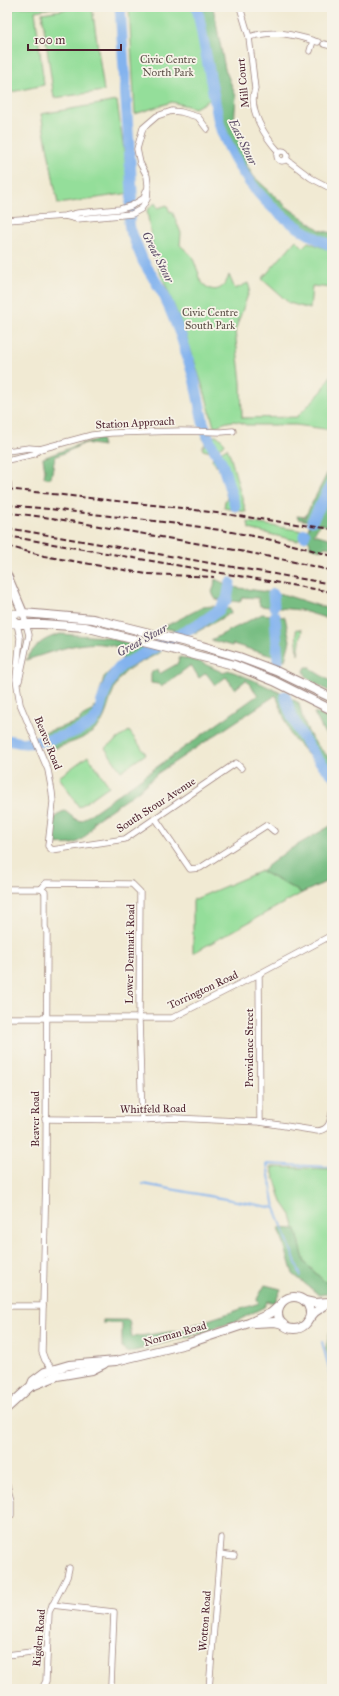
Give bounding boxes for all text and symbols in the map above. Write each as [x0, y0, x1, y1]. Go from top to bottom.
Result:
scale bar [28, 26, 121, 52]
text: 100 m [34, 33, 65, 47]
park label: Civic Centre North Park [140, 53, 197, 79]
street label: Mill Court [234, 58, 252, 108]
water label: East Stour [225, 115, 261, 169]
water label: Great Stour [139, 229, 177, 286]
park label: Civic Centre South Park [182, 306, 239, 332]
street label: Station Approach [95, 414, 175, 432]
water label: Great Stour [114, 620, 171, 660]
street label: Beaver Road [31, 715, 65, 772]
street label: South Stour Avenue [114, 774, 198, 835]
street label: Lower Denmark Road [123, 903, 137, 1004]
street label: Torrington Road [166, 968, 241, 1012]
street label: Providence Street [243, 1008, 256, 1088]
street label: Beaver Road [29, 1090, 42, 1147]
street label: Whitfeld Road [120, 1102, 187, 1116]
street label: Norman Road [142, 1319, 208, 1349]
street label: Wotton Road [196, 1590, 214, 1652]
street label: Rigden Road [30, 1608, 48, 1667]

